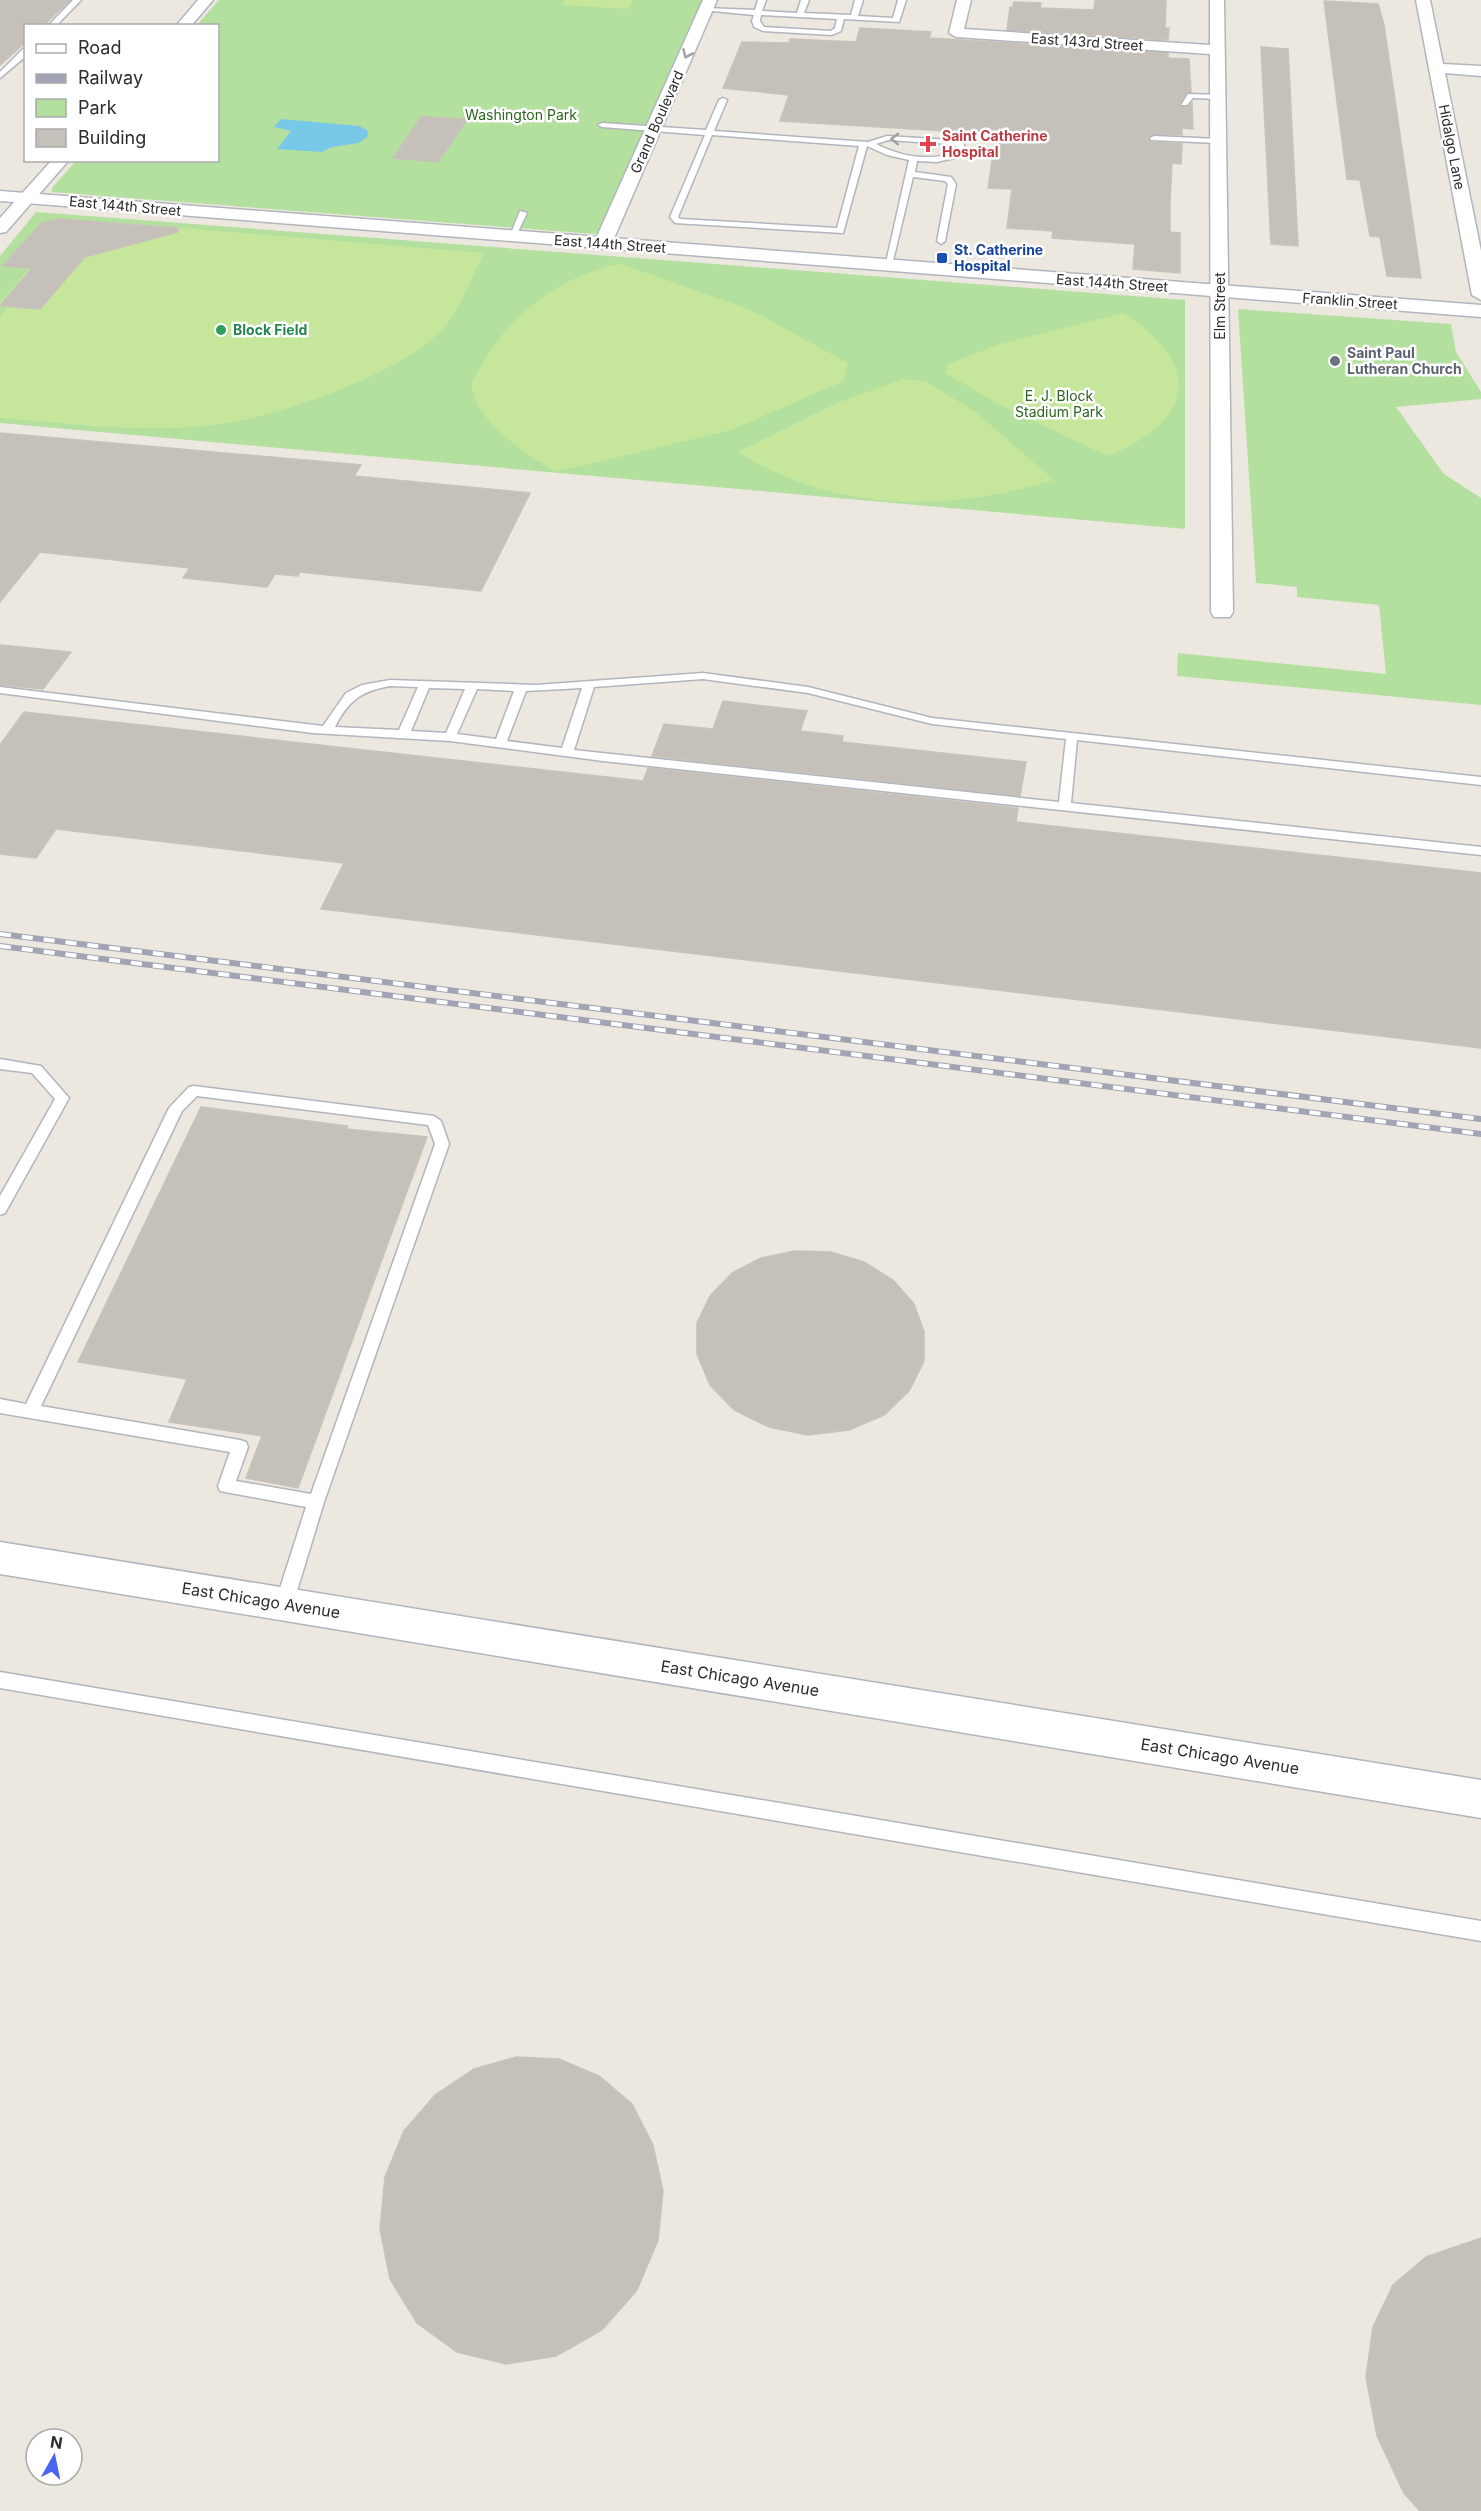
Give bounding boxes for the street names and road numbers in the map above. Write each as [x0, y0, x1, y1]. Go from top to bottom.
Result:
street label: East 143rd Street [1030, 29, 1144, 54]
street label: Grand Boulevard [626, 68, 687, 176]
street label: Hidalgo Lane [1436, 103, 1469, 191]
street label: East 144th Street [68, 192, 182, 219]
street label: East 144th Street [553, 231, 667, 256]
street label: East 144th Street [1055, 270, 1169, 295]
street label: Elm Street [1211, 272, 1228, 340]
street label: Franklin Street [1302, 289, 1399, 312]
street label: East Chicago Avenue [180, 1578, 342, 1622]
street label: East Chicago Avenue [659, 1656, 821, 1700]
street label: East Chicago Avenue [1139, 1734, 1301, 1778]

